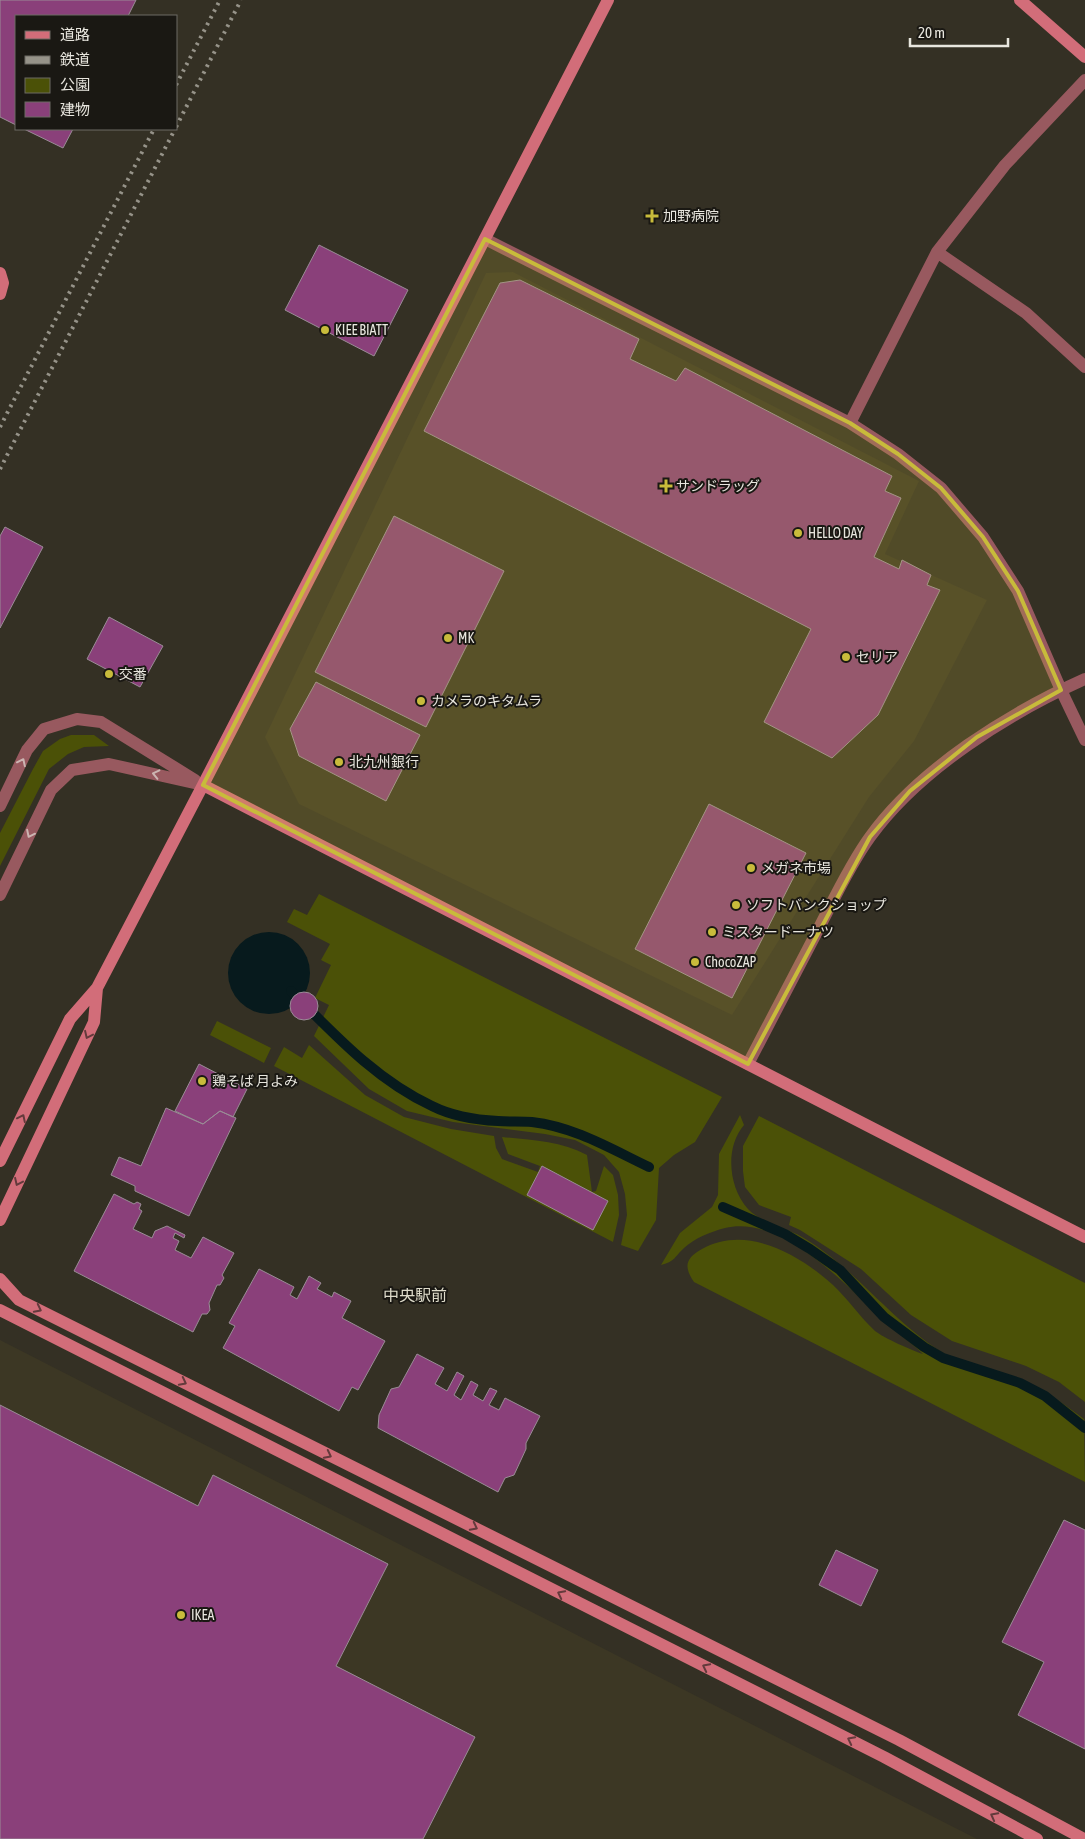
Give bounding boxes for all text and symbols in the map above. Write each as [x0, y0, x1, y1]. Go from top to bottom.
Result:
legend [15, 15, 178, 130]
scale bar [910, 15, 1008, 47]
text: 20 m [918, 24, 945, 41]
text: 道路 [60, 26, 90, 43]
text: 鉄道 [60, 51, 90, 68]
text: 公園 [60, 76, 90, 93]
text: 建物 [60, 101, 90, 118]
place label: 加野病院 [663, 208, 719, 224]
marker: 加野病院 [645, 209, 659, 223]
place label: KIEE BIATT [335, 322, 388, 338]
marker: KIEE BIATT [319, 324, 331, 336]
place label: サンドラッグ [676, 478, 760, 494]
marker: サンドラッグ [660, 480, 672, 492]
place label: HELLO DAY [808, 525, 864, 541]
marker: HELLO DAY [792, 527, 804, 539]
place label: MK [458, 630, 474, 646]
marker: MK [442, 632, 454, 644]
place label: セリア [856, 649, 898, 665]
marker: セリア [840, 651, 852, 663]
place label: 交番 [119, 666, 147, 682]
marker: 交番 [103, 668, 115, 680]
place label: カメラのキタムラ [431, 693, 542, 709]
marker: カメラのキタムラ [415, 695, 427, 707]
place label: 北九州銀行 [349, 754, 419, 770]
marker: 北九州銀行 [333, 756, 345, 768]
one-way arrow [15, 758, 26, 767]
one-way arrow [151, 769, 160, 780]
one-way arrow [26, 828, 36, 837]
place label: メガネ市場 [761, 860, 831, 876]
marker: メガネ市場 [745, 862, 757, 874]
place label: ソフトバンクショップ [746, 897, 887, 913]
marker: ソフトバンクショップ [730, 899, 742, 911]
place label: ミスタードーナツ [722, 924, 834, 940]
marker: ミスタードーナツ [706, 926, 718, 938]
place label: ChocoZAP [705, 954, 757, 970]
marker: ChocoZAP [689, 956, 701, 968]
one-way arrow [83, 1030, 94, 1039]
place label: 鶏そば 月よみ [212, 1073, 298, 1089]
marker: 鶏そば 月よみ [196, 1075, 208, 1087]
one-way arrow [15, 1114, 25, 1123]
one-way arrow [14, 1177, 24, 1186]
district label: 中央駅前 [383, 1286, 447, 1304]
one-way arrow [32, 1303, 41, 1313]
one-way arrow [178, 1376, 187, 1386]
one-way arrow [323, 1449, 332, 1459]
one-way arrow [468, 1521, 477, 1531]
one-way arrow [557, 1589, 566, 1600]
place label: IKEA [191, 1607, 214, 1623]
marker: IKEA [175, 1609, 187, 1621]
one-way arrow [702, 1663, 711, 1673]
one-way arrow [847, 1736, 856, 1746]
one-way arrow [991, 1812, 1000, 1822]

